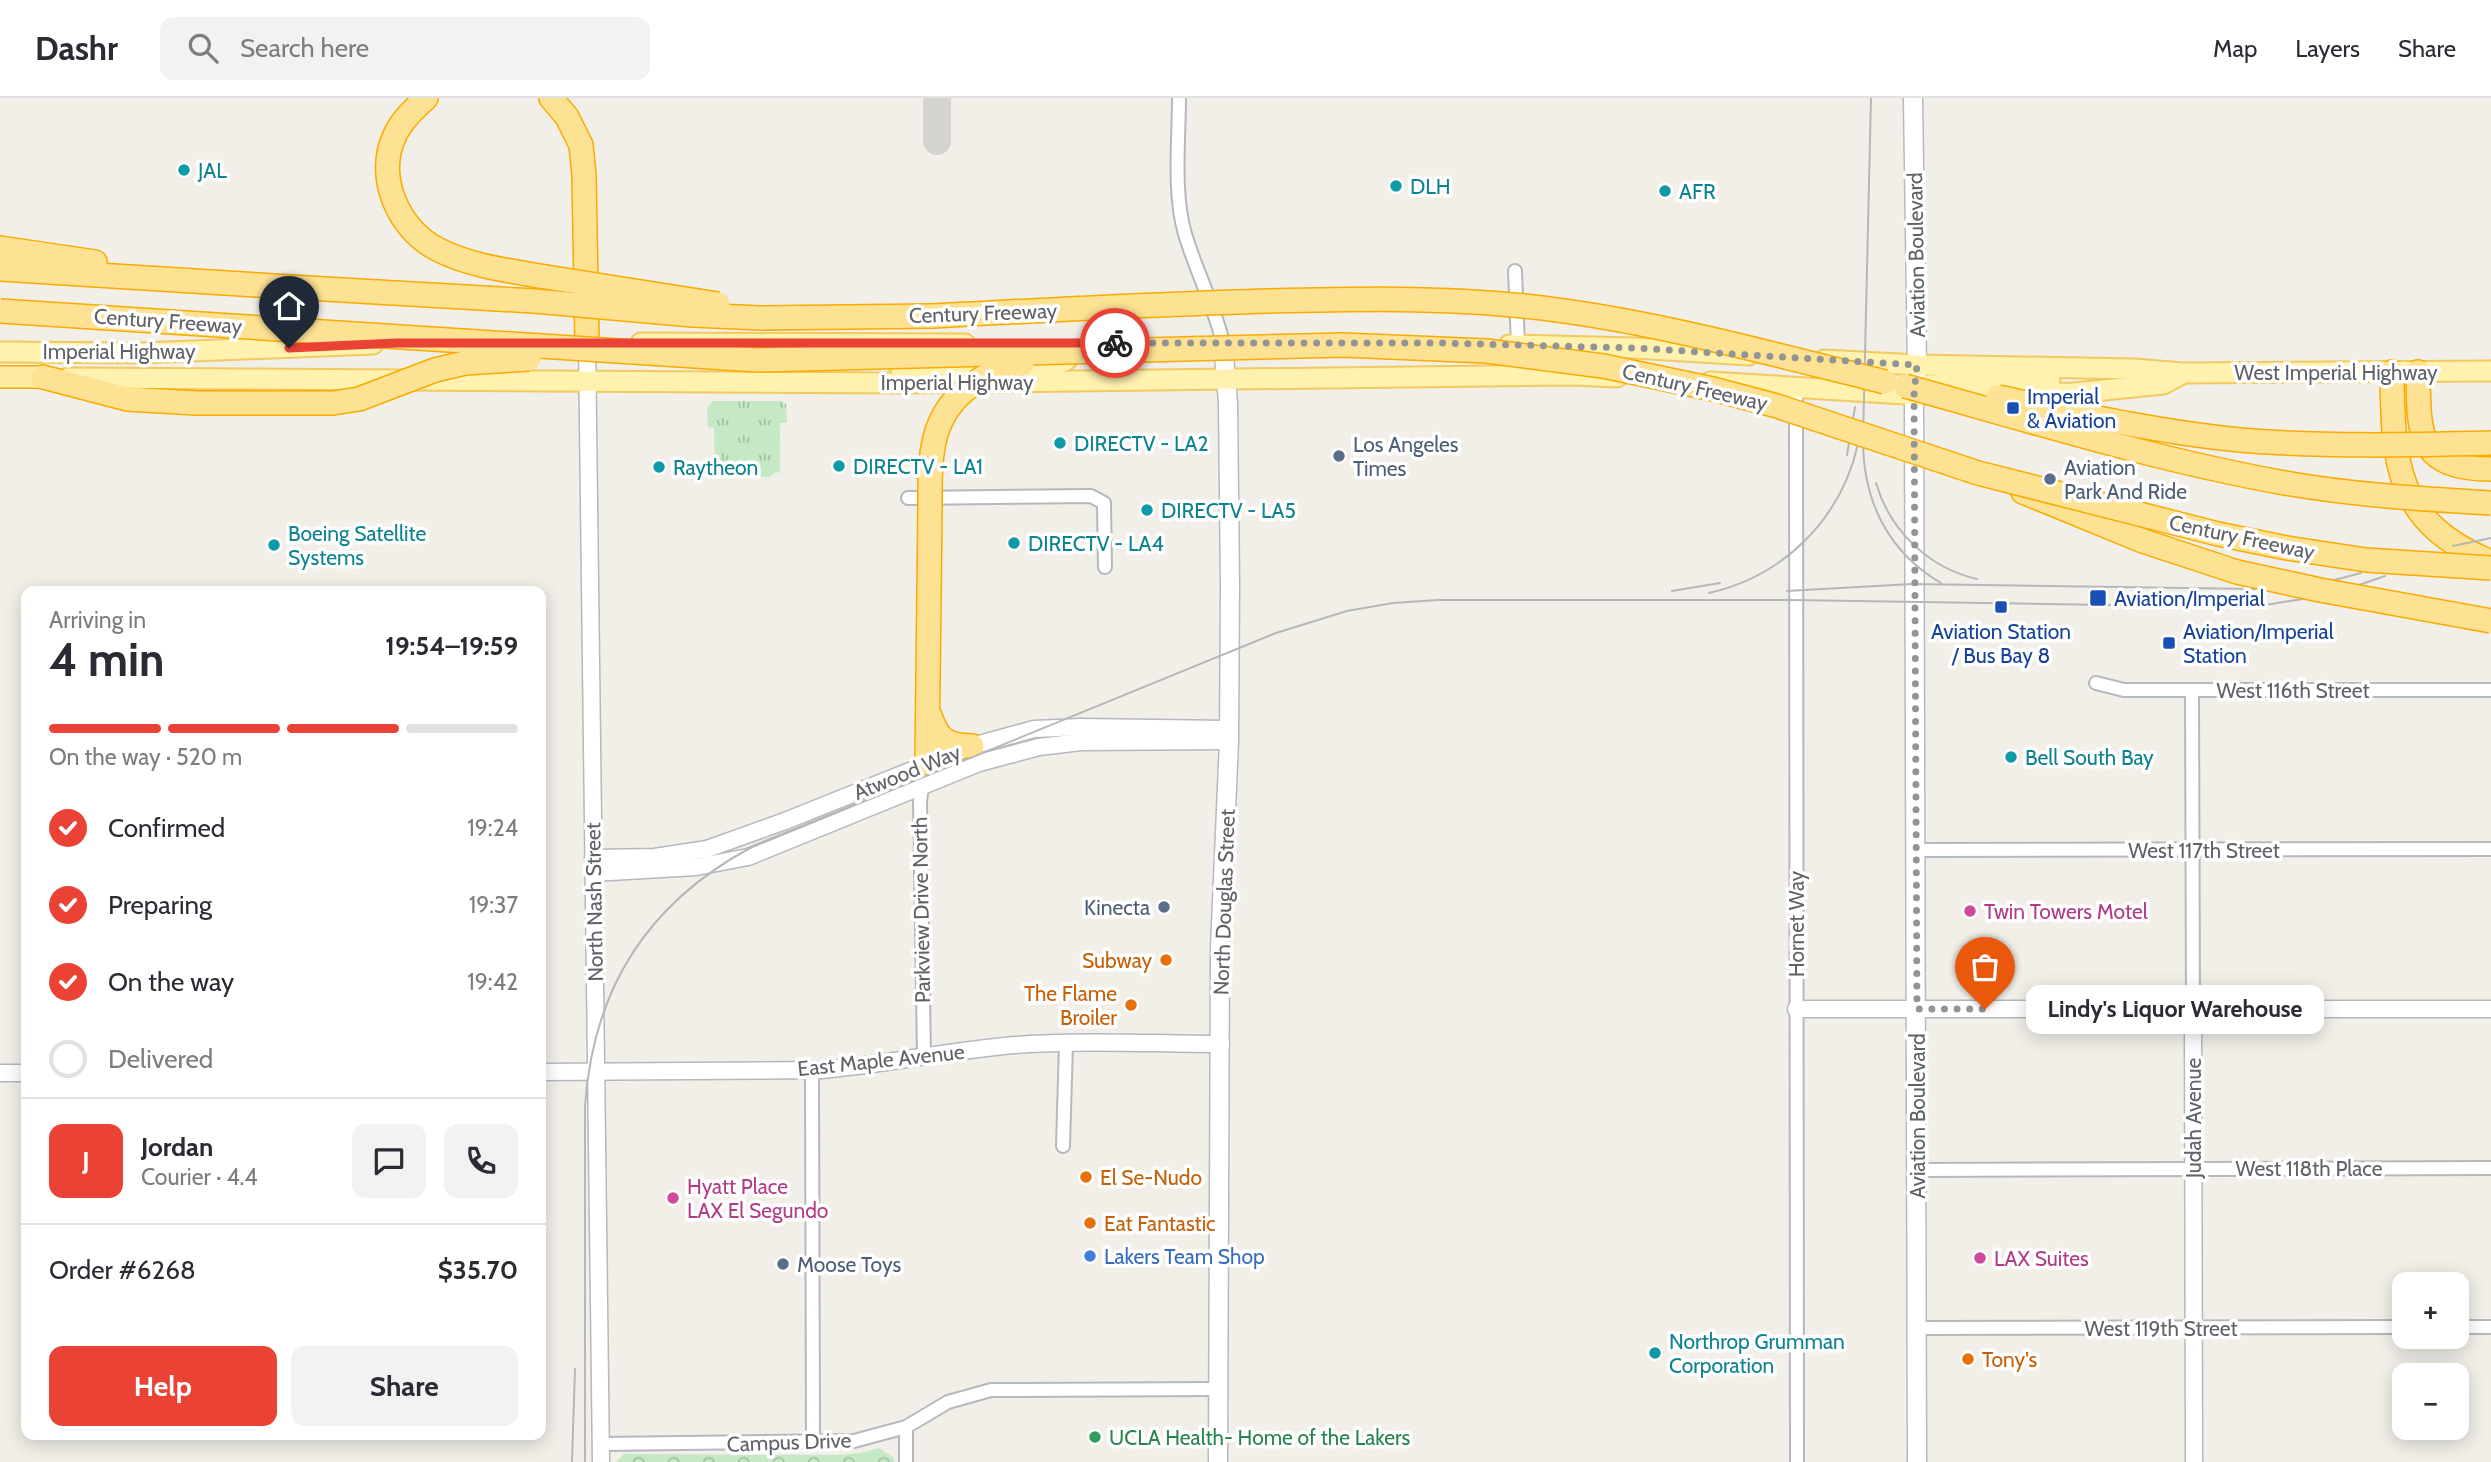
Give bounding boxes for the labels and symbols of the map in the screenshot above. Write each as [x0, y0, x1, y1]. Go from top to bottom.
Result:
place label: JAL [197, 158, 227, 183]
marker: JAL [176, 162, 192, 178]
street label: Aviation Boulevard [1902, 172, 1930, 338]
place label: DLH [1410, 174, 1451, 199]
marker: DLH [1388, 178, 1404, 194]
place label: AFR [1679, 179, 1716, 204]
marker: AFR [1657, 183, 1673, 199]
pin [259, 276, 319, 348]
street label: Century Freeway [908, 298, 1058, 328]
street label: Century Freeway [93, 303, 243, 339]
courier [1080, 308, 1150, 378]
street label: Imperial Highway [42, 339, 196, 364]
street label: Century Freeway [1620, 358, 1770, 416]
street label: West Imperial Highway [2234, 360, 2438, 385]
street label: Imperial Highway [880, 370, 1034, 395]
place label: Imperial & Aviation [2027, 384, 2116, 433]
marker: Imperial & Aviation [2005, 400, 2021, 416]
place label: DIRECTV - LA2 [1074, 431, 1208, 456]
place label: Los Angeles Times [1353, 432, 1459, 481]
marker: DIRECTV - LA2 [1052, 435, 1068, 451]
marker: Los Angeles Times [1331, 448, 1347, 464]
place label: DIRECTV - LA1 [853, 454, 983, 479]
place label: Raytheon [673, 455, 758, 480]
place label: Aviation Park And Ride [2064, 455, 2187, 504]
marker: DIRECTV - LA1 [831, 458, 847, 474]
marker: Raytheon [651, 459, 667, 475]
marker: Aviation Park And Ride [2042, 471, 2058, 487]
place label: DIRECTV - LA5 [1161, 498, 1296, 523]
marker: DIRECTV - LA5 [1139, 502, 1155, 518]
street label: Century Freeway [2167, 509, 2318, 565]
place label: Boeing Satellite Systems [288, 521, 426, 570]
place label: DIRECTV - LA4 [1028, 531, 1164, 556]
marker: DIRECTV - LA4 [1006, 535, 1022, 551]
marker: Boeing Satellite Systems [266, 537, 282, 553]
place label: Aviation/Imperial [2114, 586, 2265, 611]
marker: Aviation/Imperial [2088, 588, 2108, 608]
marker: Aviation Station / Bus Bay 8 [1993, 599, 2009, 615]
place label: Aviation Station / Bus Bay 8 [1931, 619, 2071, 668]
place label: Aviation/Imperial Station [2183, 619, 2334, 668]
marker: Aviation/Imperial Station [2161, 635, 2177, 651]
street label: West 116th Street [2216, 678, 2370, 703]
street label: Atwood Way [850, 739, 965, 805]
place label: Bell South Bay [2025, 745, 2154, 770]
marker: Bell South Bay [2003, 749, 2019, 765]
street label: North Douglas Street [1208, 808, 1240, 996]
street label: Parkview Drive North [907, 817, 935, 1003]
street label: North Nash Street [580, 822, 608, 982]
street label: West 117th Street [2128, 838, 2280, 863]
street label: Hornet Way [1784, 870, 1809, 977]
place label: Kinecta [1084, 895, 1150, 920]
marker: Kinecta [1156, 899, 1172, 915]
place label: Twin Towers Motel [1984, 899, 2148, 924]
marker: Twin Towers Motel [1962, 903, 1978, 919]
pin [1955, 937, 2015, 1009]
place label: Subway [1082, 948, 1152, 973]
marker: Subway [1158, 952, 1174, 968]
place label: The Flame Broiler [1024, 981, 1117, 1030]
callout: Lindy's Liquor Warehouse [2027, 984, 2324, 1034]
marker: The Flame Broiler [1123, 997, 1139, 1013]
street label: Aviation Boulevard [1905, 1033, 1930, 1199]
street label: East Maple Avenue [796, 1039, 966, 1081]
street label: Judah Avenue [2181, 1057, 2206, 1179]
street label: West 118th Place [2236, 1156, 2383, 1181]
place label: El Se-Nudo [1100, 1165, 1202, 1190]
marker: El Se-Nudo [1078, 1169, 1094, 1185]
place label: Hyatt Place LAX El Segundo [687, 1174, 828, 1223]
marker: Hyatt Place LAX El Segundo [665, 1190, 681, 1206]
place label: Eat Fantastic [1104, 1211, 1216, 1236]
marker: Eat Fantastic [1082, 1215, 1098, 1231]
place label: Lakers Team Shop [1104, 1244, 1265, 1269]
place label: LAX Suites [1994, 1246, 2089, 1271]
marker: Lakers Team Shop [1082, 1248, 1098, 1264]
marker: LAX Suites [1972, 1250, 1988, 1266]
place label: Moose Toys [797, 1252, 901, 1277]
marker: Moose Toys [775, 1256, 791, 1272]
street label: West 119th Street [2084, 1316, 2238, 1341]
place label: Northrop Grumman Corporation [1669, 1329, 1845, 1378]
marker: Northrop Grumman Corporation [1647, 1345, 1663, 1361]
place label: Tony's [1982, 1347, 2037, 1372]
marker: Tony's [1960, 1351, 1976, 1367]
place label: UCLA Health- Home of the Lakers [1109, 1425, 1411, 1450]
street label: Campus Drive [726, 1427, 852, 1457]
marker: UCLA Health- Home of the Lakers [1087, 1429, 1103, 1445]

